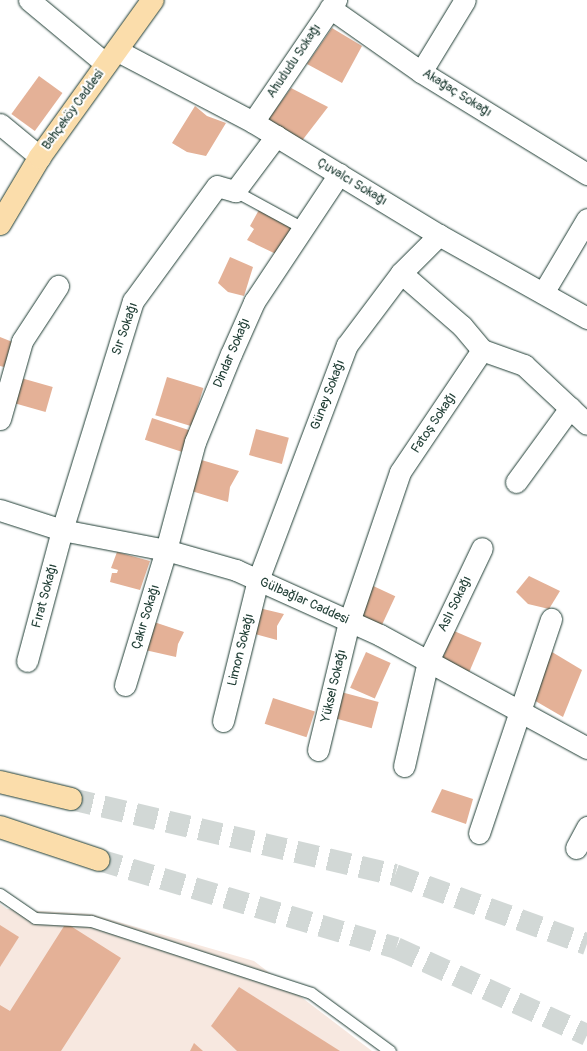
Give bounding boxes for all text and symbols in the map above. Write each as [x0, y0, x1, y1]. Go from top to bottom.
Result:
street label: Ahududu Sokağı [263, 21, 325, 101]
street label: Akağaç Sokağı [420, 66, 494, 120]
street label: Bahçeköy Caddesi [39, 67, 107, 153]
street label: Çuvalcı Sokağı [314, 155, 390, 209]
street label: Sır Sokağı [109, 301, 141, 357]
street label: Dindar Sokağı [210, 316, 254, 390]
street label: Güney Sokağı [307, 358, 349, 432]
street label: Fatoş Sokağı [408, 390, 460, 456]
street label: Fırat Sokağı [29, 562, 61, 630]
street label: Gülbağlar Caddesi [257, 574, 351, 628]
street label: Aslı Sokağı [435, 574, 475, 634]
street label: Çakır Sokağı [129, 583, 163, 651]
street label: Limon Sokağı [224, 612, 258, 688]
street label: Yüksel Sokağı [318, 648, 350, 724]

